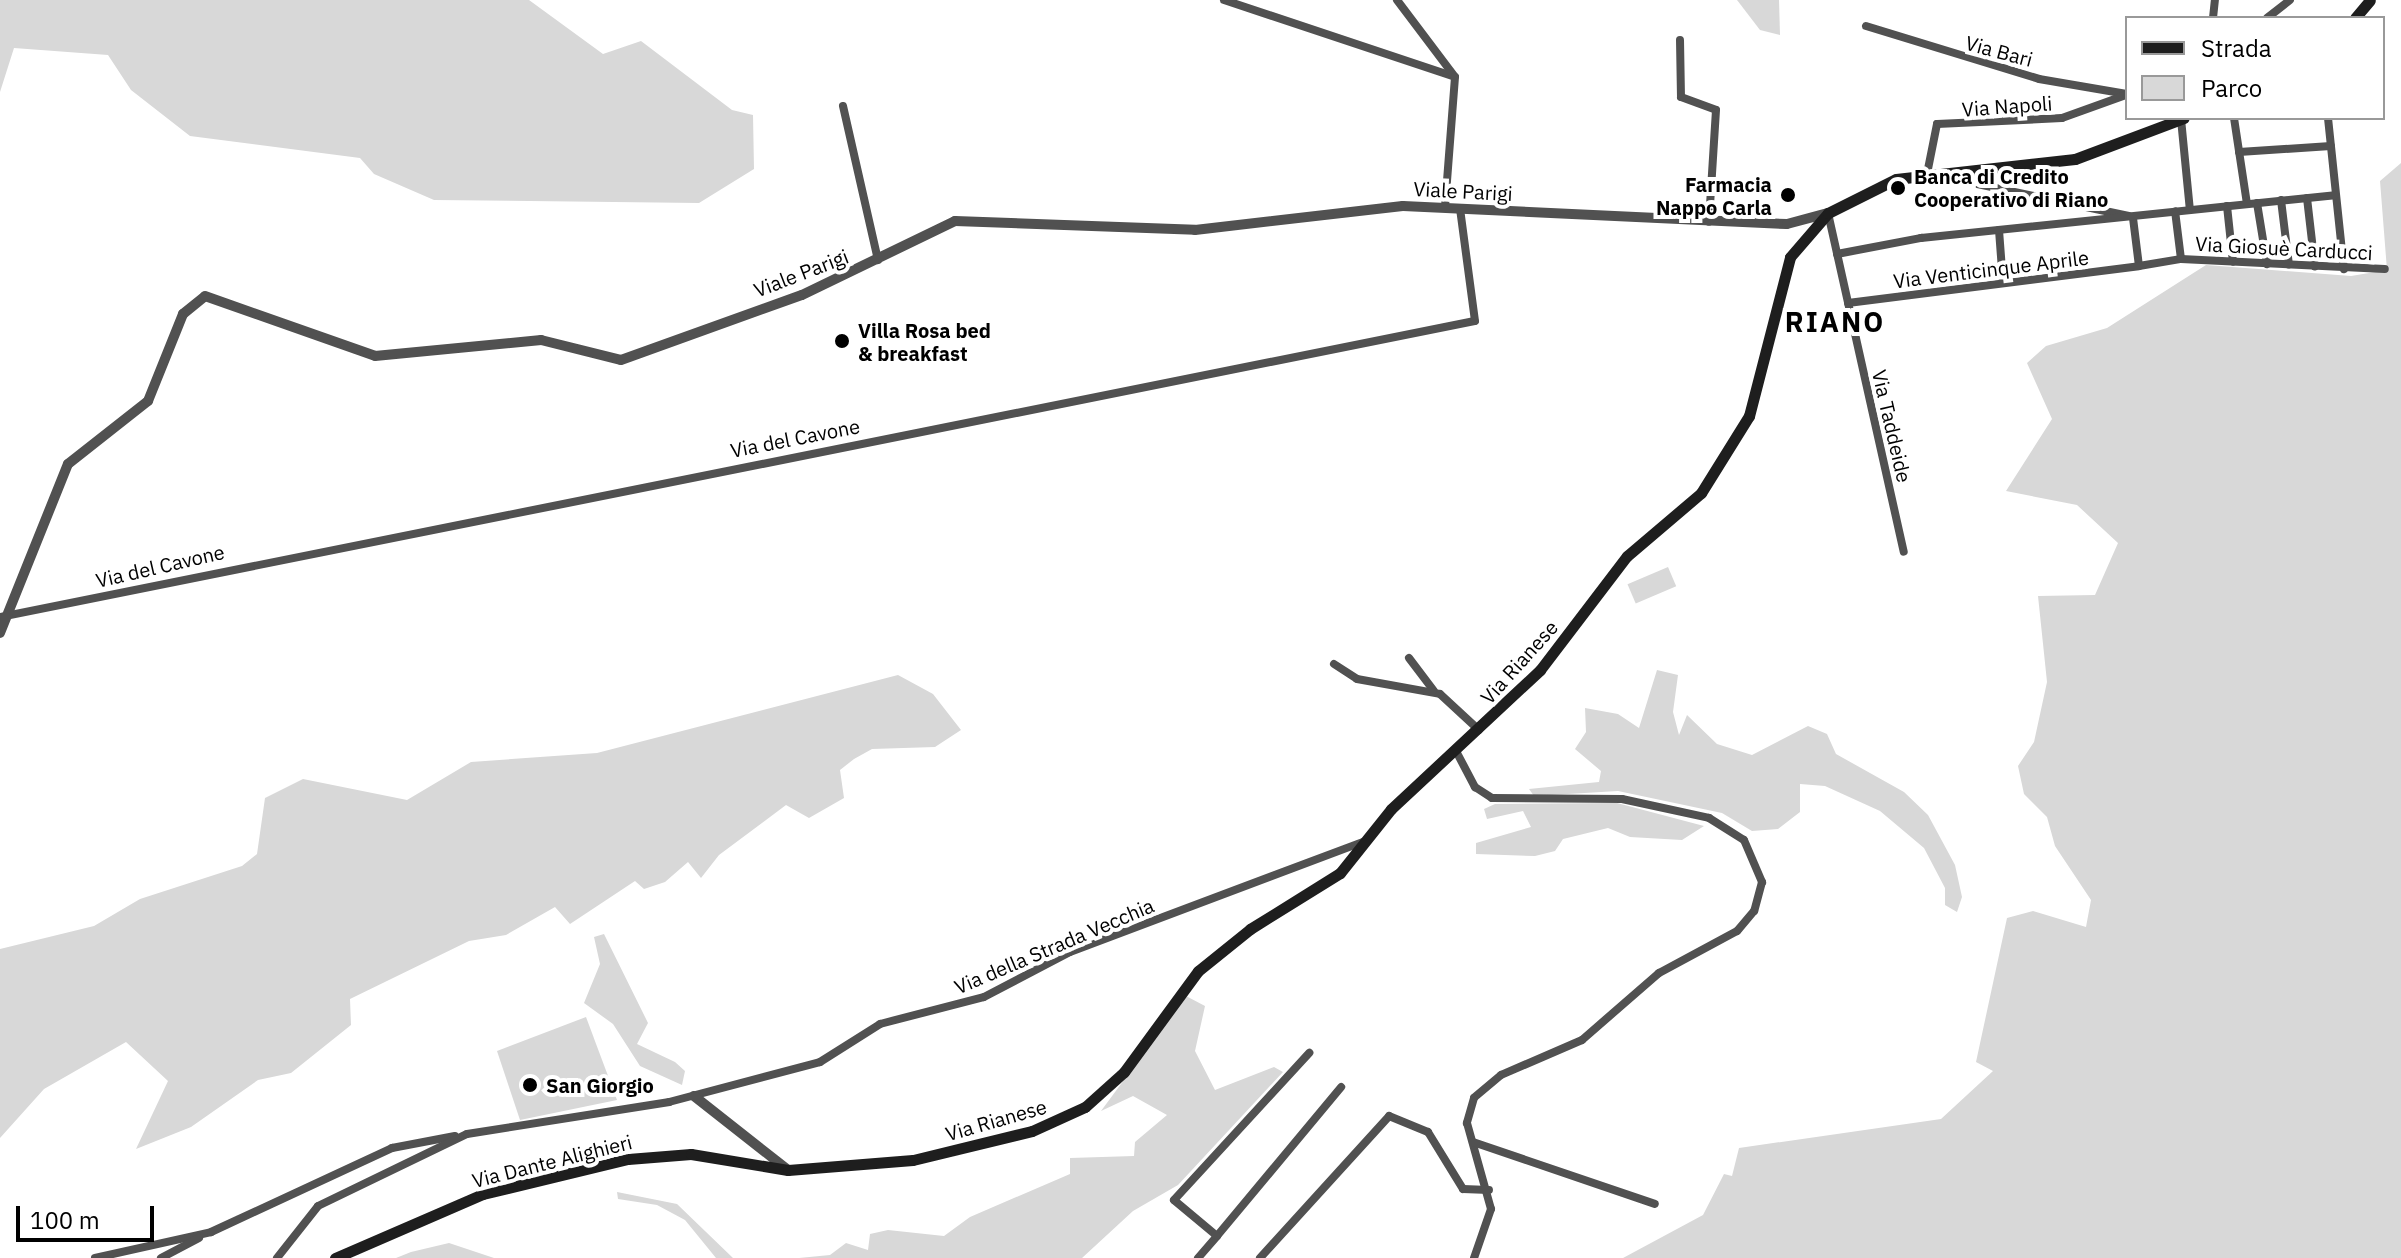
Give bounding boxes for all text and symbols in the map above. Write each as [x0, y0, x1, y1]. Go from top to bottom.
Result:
legend [2125, 16, 2385, 120]
street label: Via Bari [1963, 31, 2035, 71]
text: Strada [2201, 32, 2272, 64]
text: Parco [2201, 72, 2262, 104]
street label: Via Napoli [1961, 91, 2053, 121]
place label: Banca di Credito Cooperativo di Riano [1914, 164, 2108, 211]
place label: Farmacia Nappo Carla [1656, 172, 1772, 219]
street label: Viale Parigi [1413, 176, 1513, 206]
marker: Banca di Credito Cooperativo di Riano [1889, 179, 1907, 197]
marker: Farmacia Nappo Carla [1779, 186, 1797, 204]
street label: Via Giosuè Carducci [2195, 231, 2373, 265]
street label: Viale Parigi [750, 244, 852, 302]
street label: Via Venticinque Aprile [1892, 245, 2090, 293]
district label: RIANO [1785, 305, 1885, 339]
place label: Villa Rosa bed & breakfast [858, 318, 991, 365]
marker: Villa Rosa bed & breakfast [833, 332, 851, 350]
street label: Via Taddeide [1867, 367, 1917, 485]
street label: Via del Cavone [728, 414, 862, 462]
street label: Via del Cavone [93, 540, 227, 592]
street label: Via Rianese [1475, 615, 1563, 709]
street label: Via della Strada Vecchia [951, 893, 1157, 999]
place label: San Giorgio [546, 1073, 654, 1097]
marker: San Giorgio [521, 1076, 539, 1094]
street label: Via Rianese [943, 1094, 1049, 1146]
street label: Via Dante Alighieri [469, 1129, 635, 1193]
scale bar [20, 1190, 158, 1240]
text: 100 m [30, 1204, 100, 1236]

